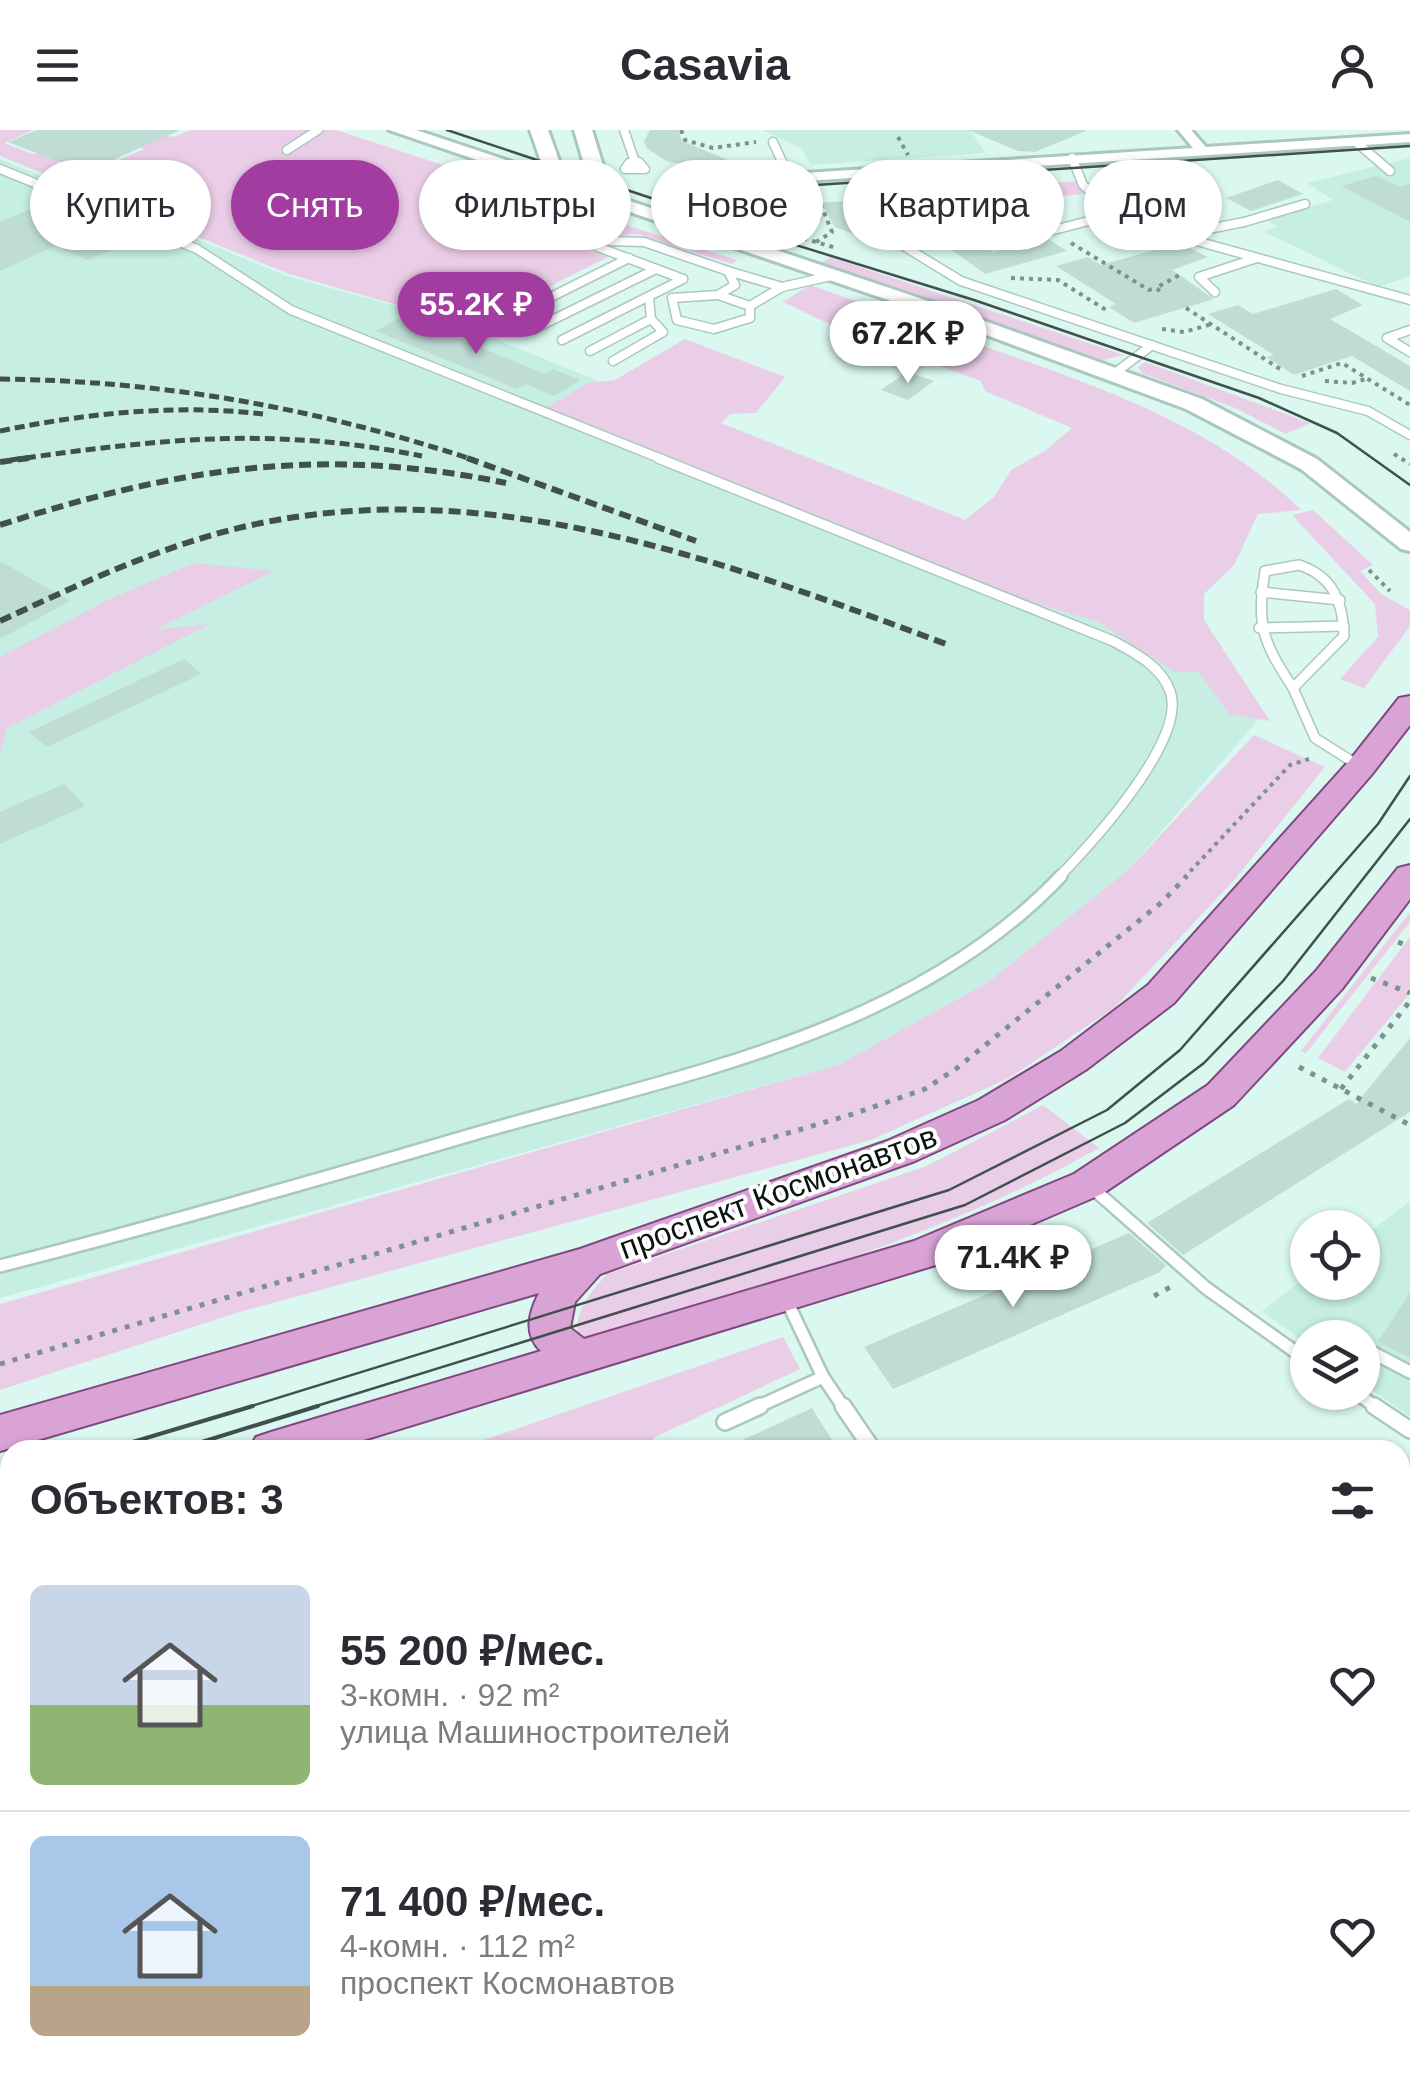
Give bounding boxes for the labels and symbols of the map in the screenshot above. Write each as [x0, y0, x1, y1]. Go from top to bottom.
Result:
pin: 55.2K ₽ [384, 272, 568, 357]
pin: 67.2K ₽ [816, 301, 1000, 386]
street label: проспект Космонавтов [614, 1118, 942, 1266]
pin: 71.4K ₽ [921, 1225, 1105, 1310]

